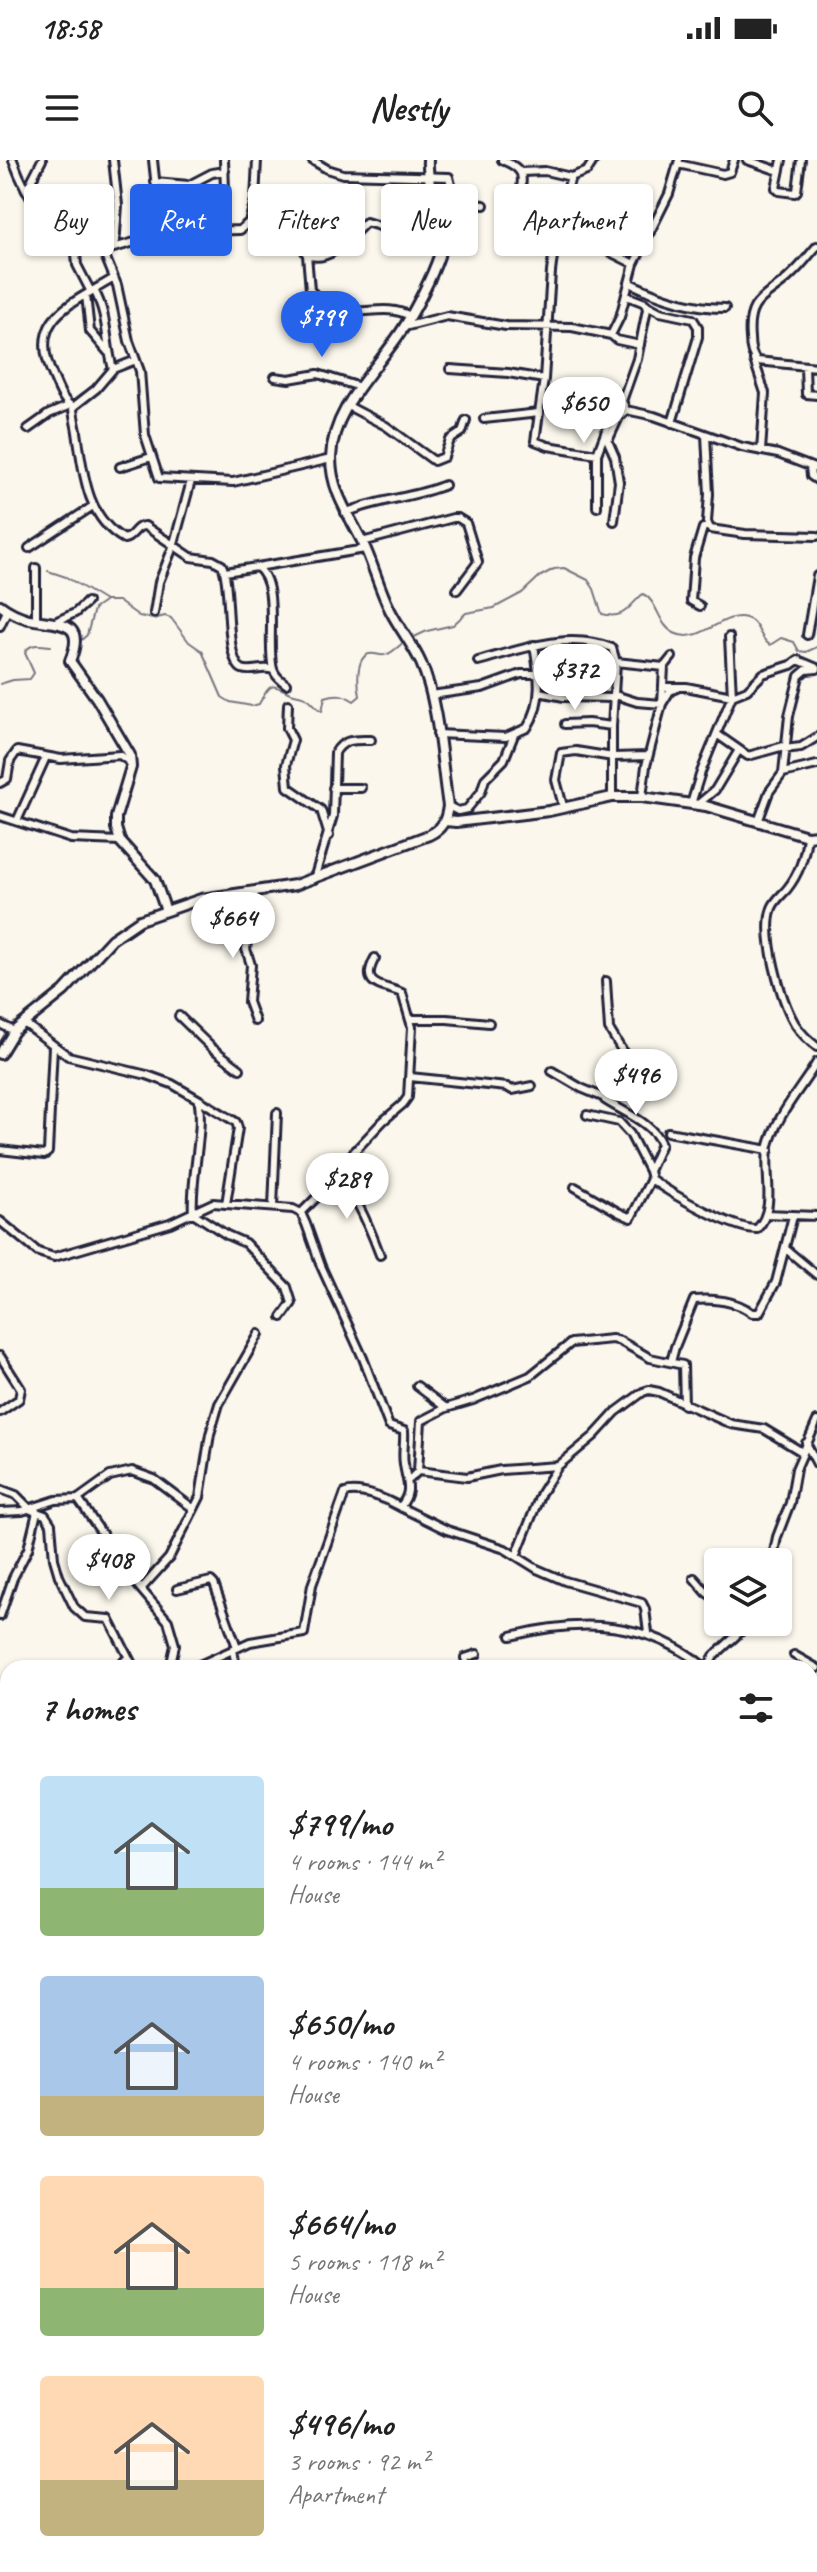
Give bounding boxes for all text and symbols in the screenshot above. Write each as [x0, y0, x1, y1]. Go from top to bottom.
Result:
text: 18:58 [40, 9, 99, 47]
text: Nestly [370, 85, 447, 131]
icon: menu [40, 86, 84, 130]
icon: search [733, 86, 777, 130]
chip: Buy [24, 184, 114, 256]
chip: Rent [130, 184, 232, 256]
chip: Filters [248, 184, 365, 256]
chip: New [381, 184, 478, 256]
chip: Apartment [494, 184, 653, 256]
pin: $799 [275, 291, 369, 359]
text: $799 [299, 300, 345, 333]
pin: $650 [537, 377, 631, 445]
text: $650 [561, 386, 607, 419]
pin: $372 [528, 644, 622, 712]
text: $372 [552, 653, 598, 686]
pin: $664 [186, 892, 280, 960]
text: $664 [209, 901, 257, 934]
pin: $496 [589, 1049, 683, 1117]
text: $496 [612, 1058, 660, 1091]
pin: $289 [300, 1153, 394, 1221]
text: $289 [324, 1162, 370, 1195]
pin: $408 [62, 1534, 156, 1602]
text: $408 [86, 1543, 132, 1576]
map controls [704, 1548, 792, 1636]
button: layers [704, 1548, 792, 1636]
icon: filters [734, 1686, 778, 1730]
text: 7 homes [40, 1687, 136, 1730]
text: $799/mo [288, 1802, 392, 1845]
icon: home [104, 1808, 200, 1904]
text: 4 rooms · 144 m² [288, 1845, 440, 1878]
text: House [288, 1878, 339, 1911]
text: $650/mo [288, 2002, 393, 2045]
icon: home [104, 2008, 200, 2104]
text: 4 rooms · 140 m² [288, 2045, 440, 2078]
text: House [288, 2078, 339, 2111]
text: $664/mo [288, 2202, 394, 2245]
icon: home [104, 2208, 200, 2304]
text: 5 rooms · 118 m² [288, 2245, 440, 2278]
text: House [288, 2278, 339, 2311]
text: $496/mo [288, 2402, 393, 2445]
icon: home [104, 2408, 200, 2504]
text: 3 rooms · 92 m² [288, 2445, 429, 2478]
text: Apartment [288, 2478, 384, 2511]

